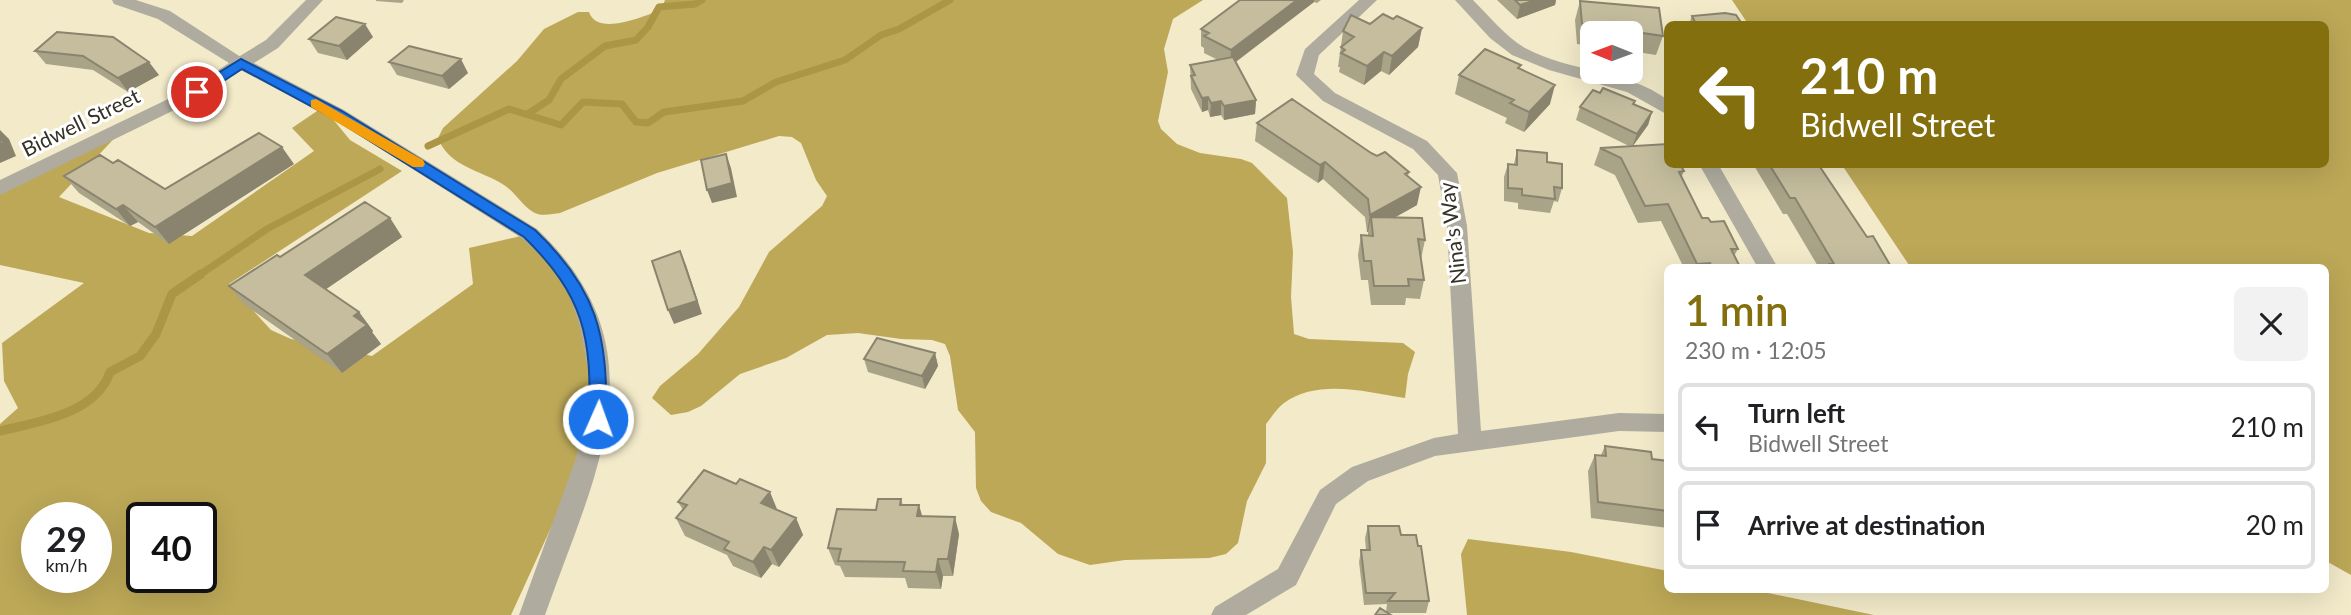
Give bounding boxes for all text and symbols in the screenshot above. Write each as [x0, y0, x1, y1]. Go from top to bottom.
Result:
north arrow [1580, 21, 1643, 84]
map controls [1580, 21, 1643, 84]
text: 210 m [1800, 46, 1938, 104]
icon: left [1685, 49, 1776, 140]
pin [167, 62, 227, 122]
icon: arrive [178, 73, 216, 111]
street label: Bidwell Street [17, 82, 144, 161]
text: Bidwell Street [1800, 105, 1995, 144]
street label: Nina's Way [1433, 181, 1470, 286]
text: 1 min [1685, 285, 1789, 335]
button: close [2234, 287, 2308, 361]
text: 230 m · 12:05 [1685, 336, 1827, 364]
position arrow [561, 382, 635, 456]
text: Turn left [1748, 397, 1845, 429]
icon: left [1689, 408, 1727, 446]
text: 210 m [2231, 411, 2304, 443]
text: Bidwell Street [1748, 429, 1888, 457]
speed limit sign: 40 [126, 502, 217, 593]
icon: arrive [1689, 506, 1727, 544]
text: Arrive at destination [1748, 509, 1985, 541]
text: 20 m [2246, 509, 2304, 541]
text: 29 [46, 517, 87, 559]
text: km/h [45, 554, 88, 576]

